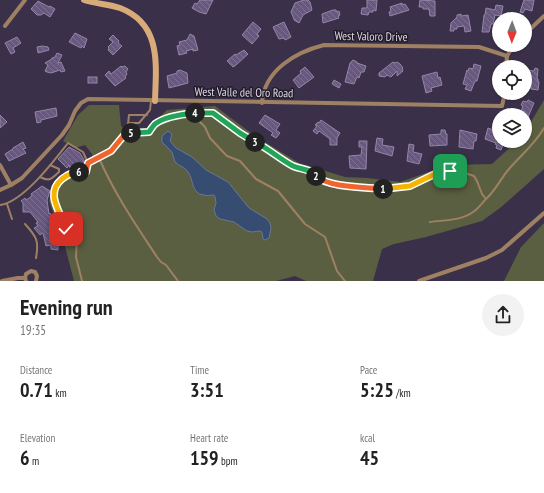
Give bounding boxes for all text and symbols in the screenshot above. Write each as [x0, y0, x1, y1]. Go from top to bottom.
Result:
north arrow [492, 12, 532, 52]
map controls [492, 12, 532, 148]
street label: West Valoro Drive [334, 28, 408, 44]
button: locate [492, 60, 532, 100]
street label: West Valle del Oro Road [195, 84, 293, 100]
pin: 4 [185, 103, 205, 123]
text: 4 [192, 106, 198, 120]
button: layers [492, 108, 532, 148]
pin: 5 [121, 123, 141, 143]
text: 5 [128, 126, 134, 140]
pin: 3 [245, 132, 265, 152]
text: 3 [252, 135, 258, 149]
pin [433, 154, 467, 188]
icon: arrive [439, 160, 461, 182]
pin: 6 [69, 162, 89, 182]
text: 6 [76, 165, 82, 179]
pin: 2 [306, 166, 326, 186]
text: 2 [313, 169, 319, 183]
pin: 1 [373, 179, 393, 199]
text: 1 [380, 182, 386, 196]
pin [49, 212, 83, 246]
icon: check [55, 218, 77, 240]
text: Evening run [20, 293, 113, 321]
button: share [482, 294, 524, 336]
text: 19:35 [20, 322, 46, 339]
text: Distance [20, 363, 52, 377]
text: Time [190, 363, 209, 377]
text: Pace [360, 363, 377, 377]
text: 0.71 [20, 377, 53, 403]
text: 3:51 [190, 377, 224, 403]
text: 5:25 [360, 377, 394, 403]
text: km [53, 386, 67, 400]
text: /km [394, 386, 411, 400]
text: Elevation [20, 431, 55, 445]
text: Heart rate [190, 431, 228, 445]
text: kcal [360, 431, 375, 445]
text: 6 [20, 445, 30, 471]
text: 159 [190, 445, 219, 471]
text: 45 [360, 445, 379, 471]
text: m [30, 454, 39, 468]
text: bpm [219, 454, 238, 468]

